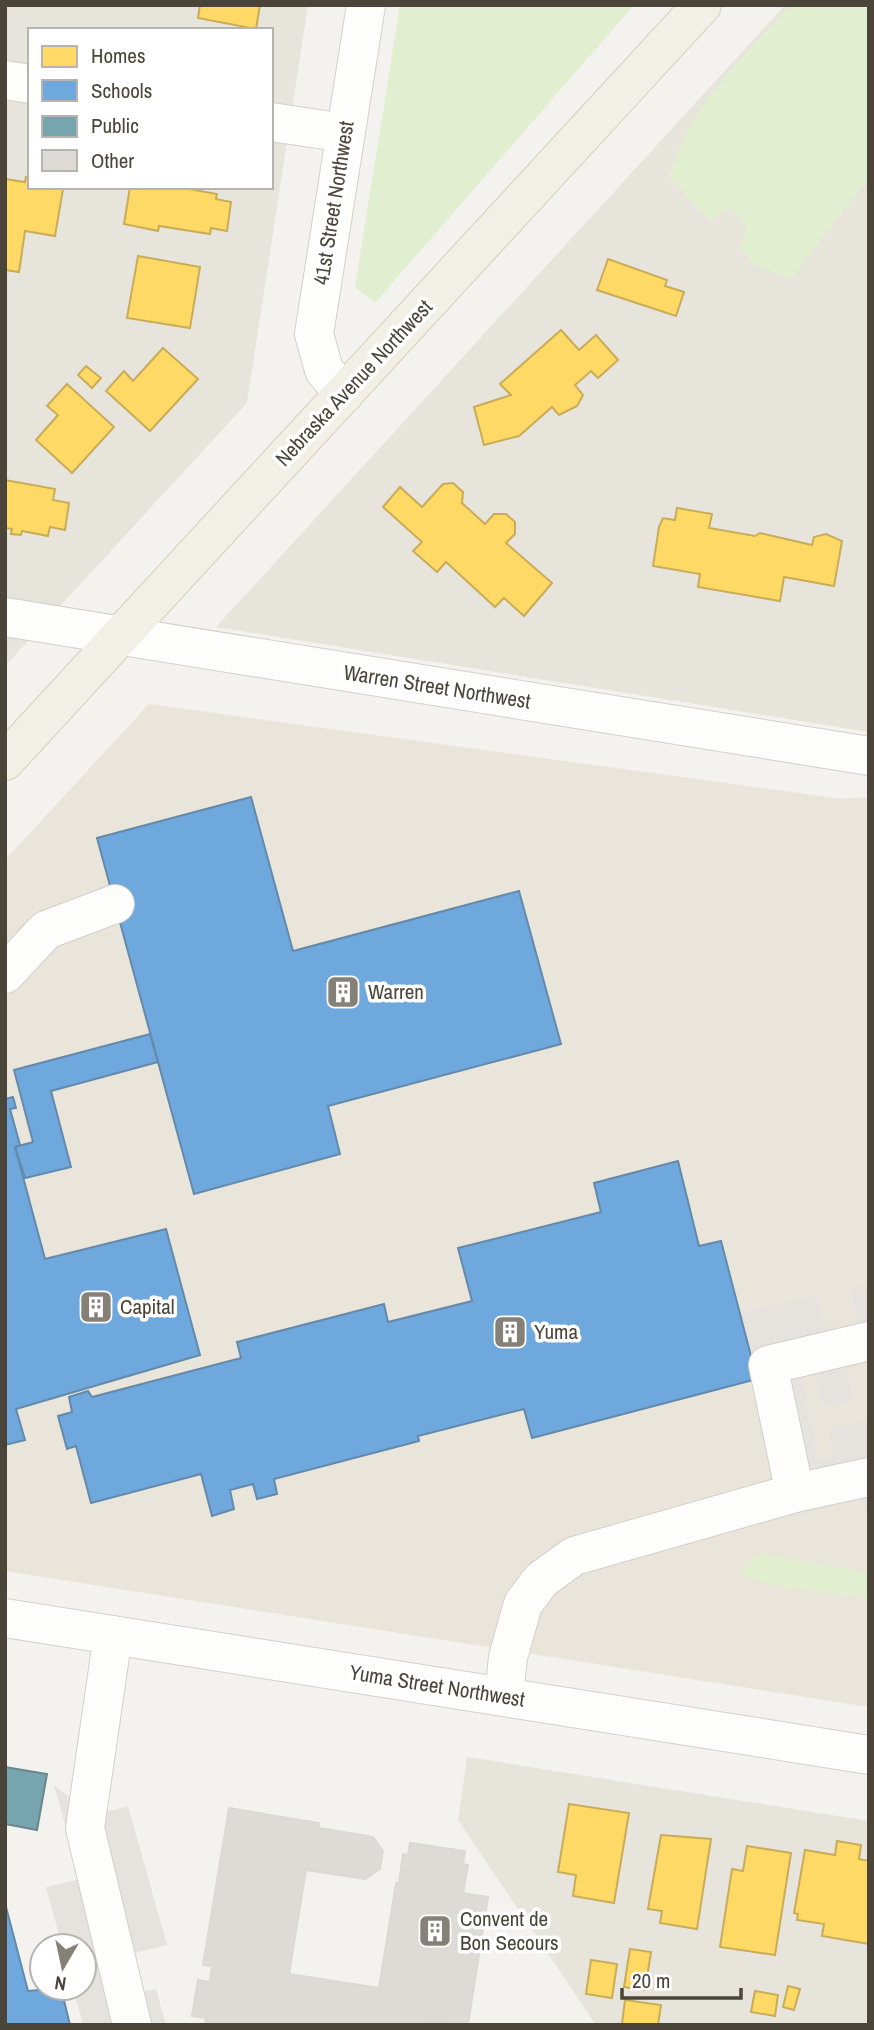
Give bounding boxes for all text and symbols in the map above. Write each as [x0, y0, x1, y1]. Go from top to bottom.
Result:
legend [28, 28, 273, 189]
text: Homes [91, 41, 146, 70]
text: Schools [91, 76, 152, 105]
text: Public [91, 111, 139, 140]
street label: 41st Street Northwest [306, 119, 361, 287]
text: Other [91, 146, 134, 175]
street label: Nebraska Avenue Northwest [269, 293, 439, 472]
street label: Warren Street Northwest [342, 657, 533, 716]
building icon: Warren [324, 973, 362, 1011]
place label: Warren [368, 977, 424, 1006]
building icon: Capital [77, 1288, 115, 1326]
place label: Capital [120, 1292, 175, 1321]
building icon: Yuma [491, 1313, 529, 1351]
place label: Yuma [534, 1317, 578, 1346]
street label: Yuma Street Northwest [347, 1657, 527, 1714]
place label: Convent de Bon Secours [460, 1904, 559, 1957]
building icon: Convent de Bon Secours [416, 1912, 454, 1950]
north arrow [28, 1932, 98, 2002]
scale bar [622, 1956, 741, 2000]
text: 20 m [632, 1966, 670, 1995]
text: N [53, 1970, 68, 1998]

